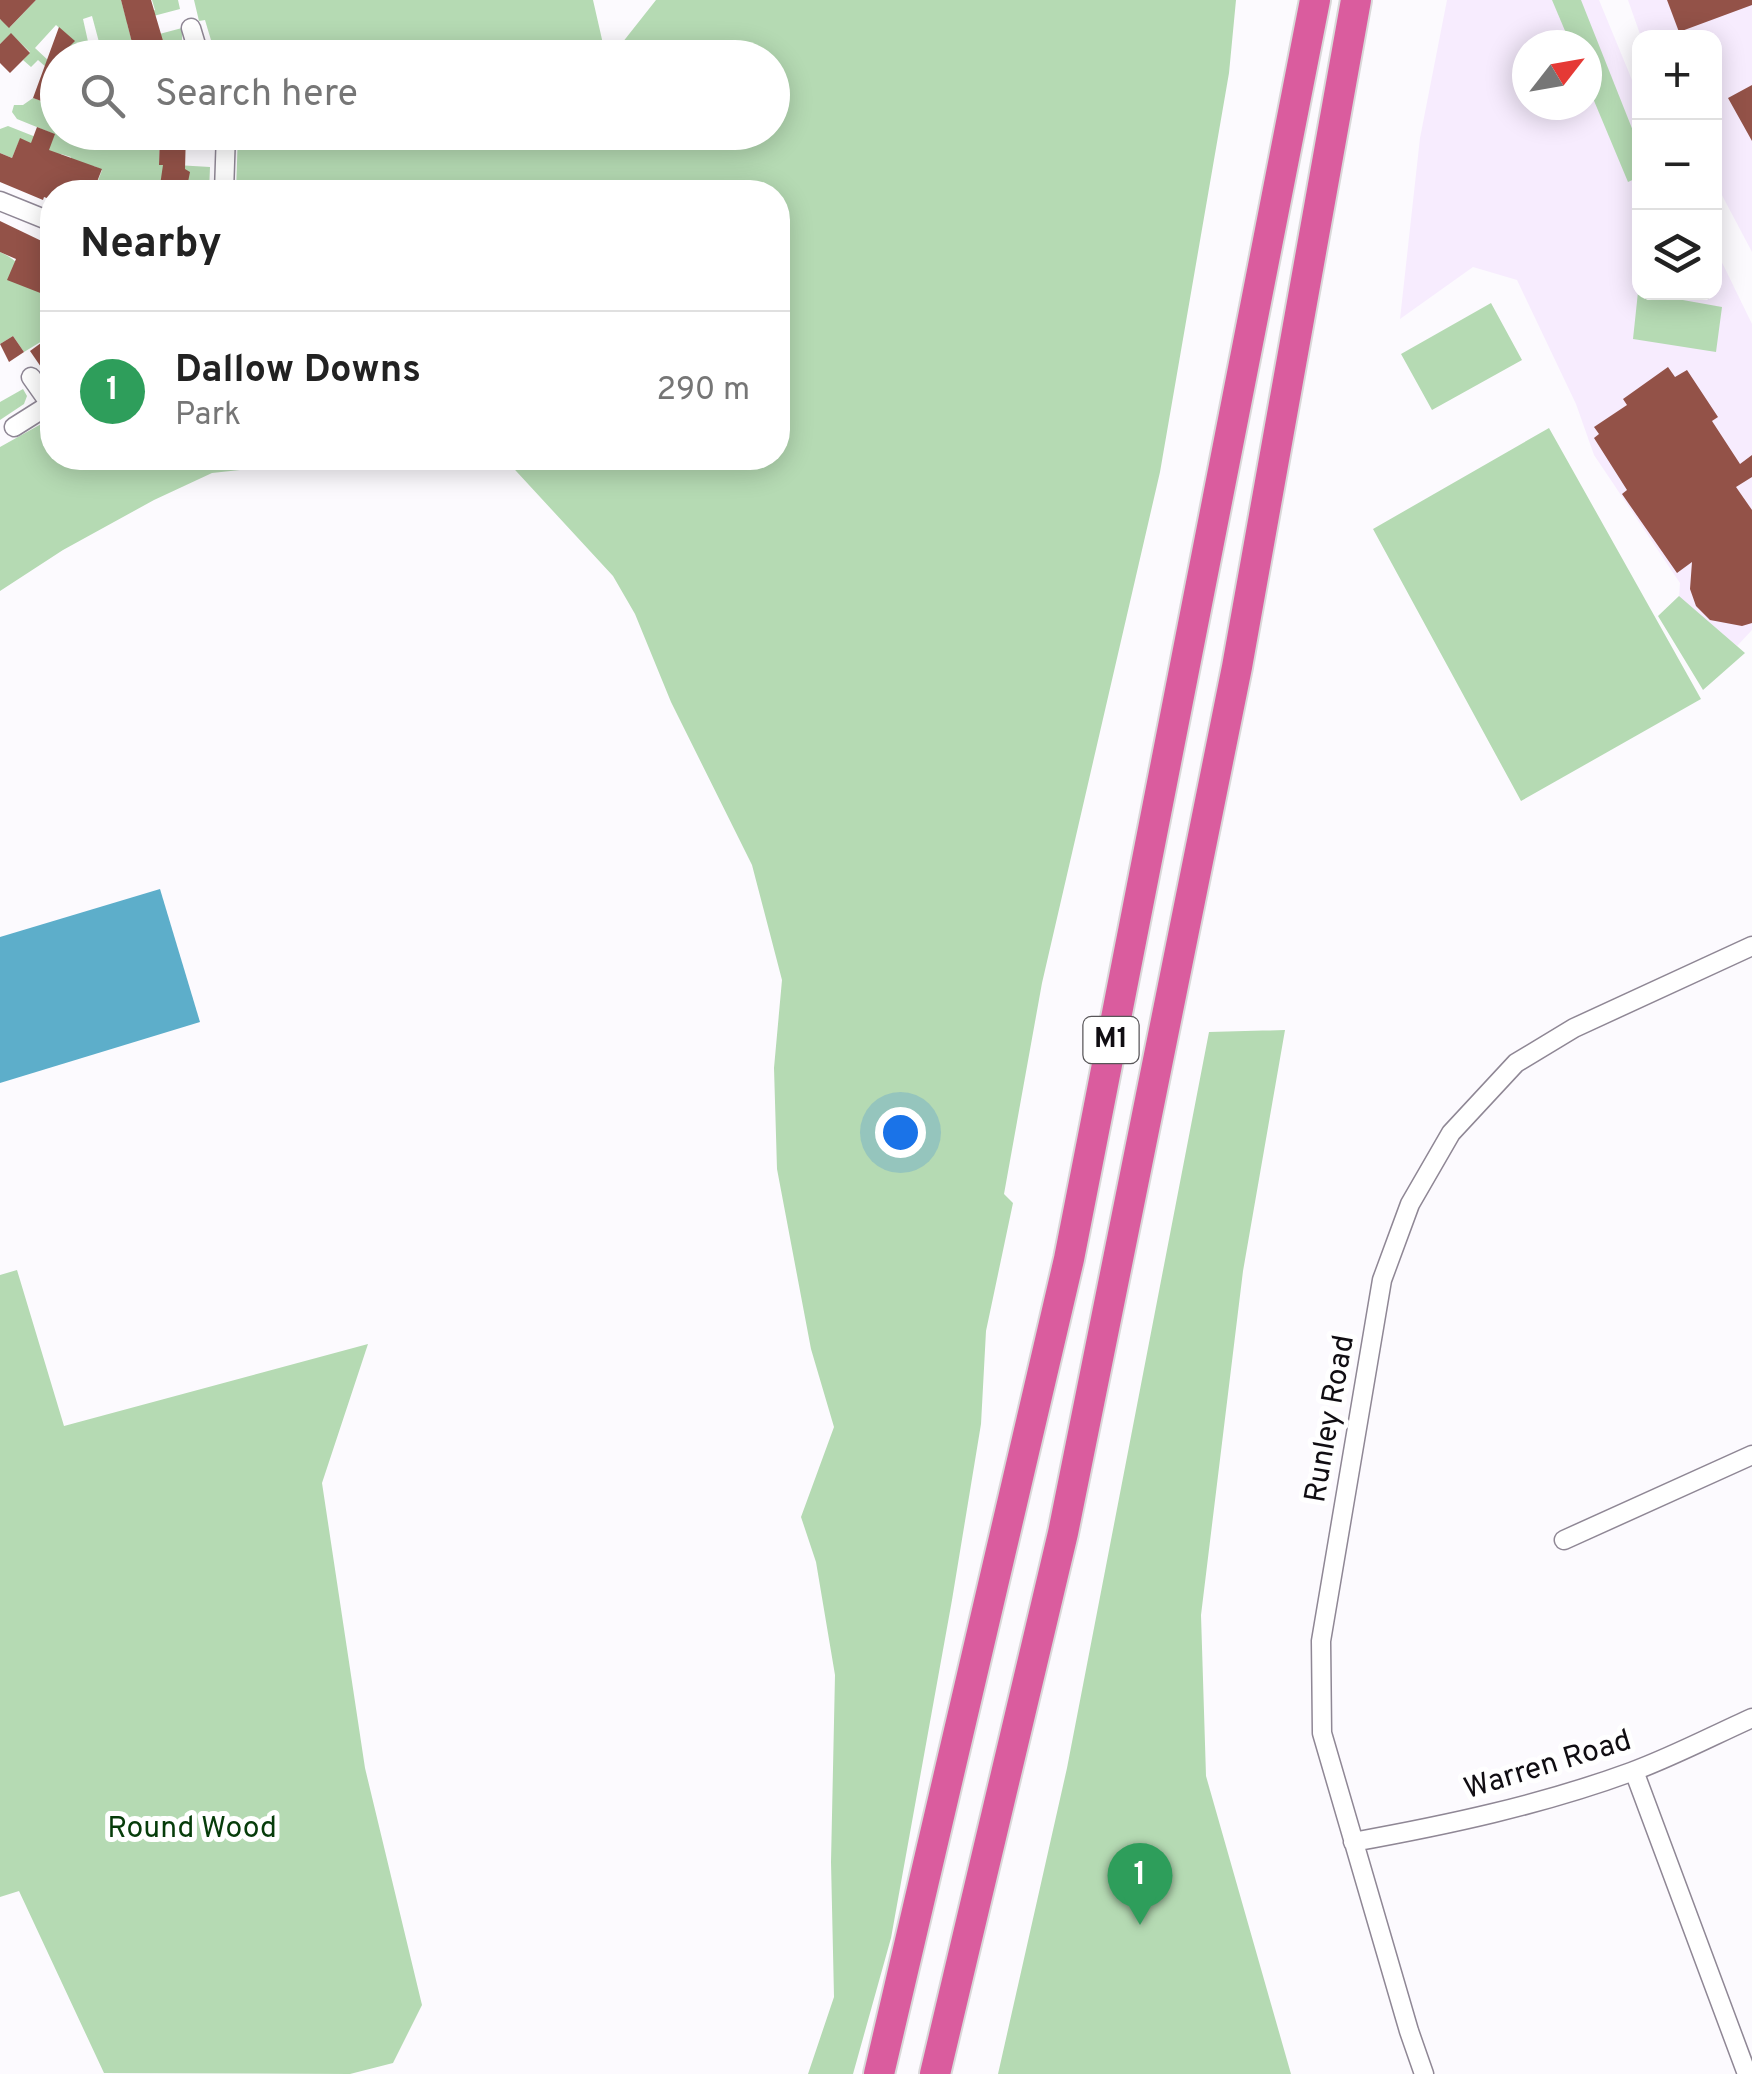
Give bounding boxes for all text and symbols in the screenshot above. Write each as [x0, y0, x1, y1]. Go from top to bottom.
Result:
north arrow [1512, 30, 1602, 120]
map controls [1632, 30, 1722, 300]
button: + [1632, 30, 1722, 120]
search box [40, 40, 790, 150]
icon: search [75, 68, 130, 123]
text: Search here [155, 71, 358, 120]
button: − [1632, 120, 1722, 210]
button: layers [1632, 210, 1722, 300]
text: Nearby [80, 219, 222, 272]
text: Dallow Downs [175, 347, 421, 396]
text: 1 [106, 371, 119, 411]
text: 290 m [656, 371, 750, 411]
text: Park [175, 396, 241, 436]
road number: M1 [1084, 1017, 1138, 1063]
your location [875, 1107, 926, 1158]
street label: Runley Road [1298, 1332, 1364, 1506]
street label: Warren Road [1460, 1723, 1636, 1809]
park label: Round Wood [107, 1811, 277, 1848]
pin: 1 [1108, 1842, 1172, 1925]

